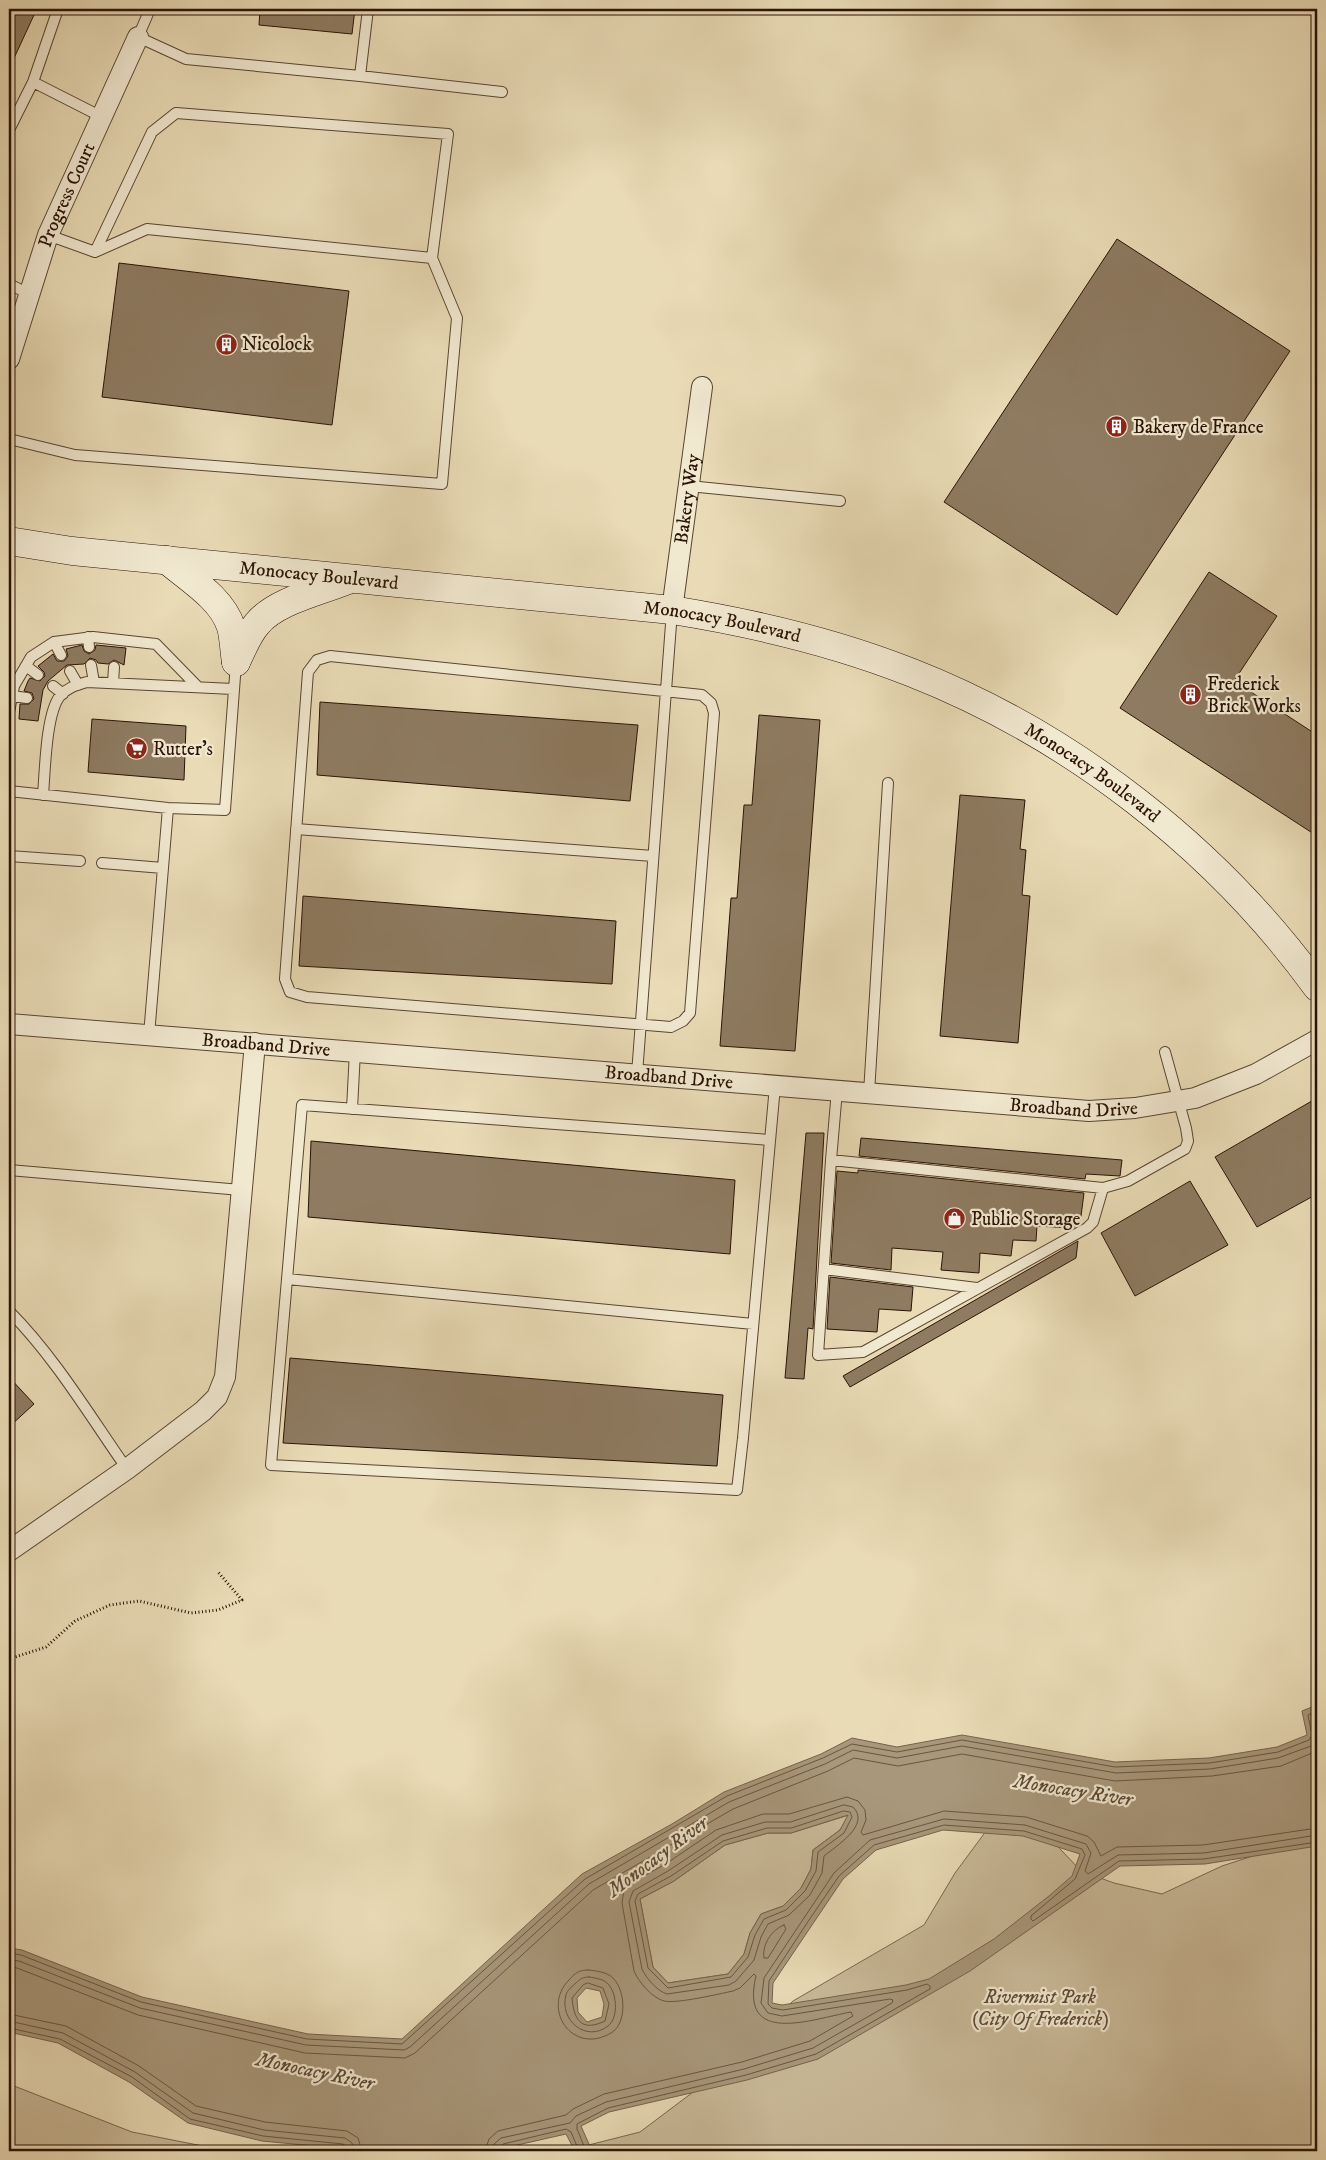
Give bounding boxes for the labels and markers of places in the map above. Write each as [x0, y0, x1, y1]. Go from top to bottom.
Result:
building icon: Nicolock [214, 332, 238, 356]
place label: Nicolock [242, 333, 312, 356]
building icon: Bakery de France [1105, 415, 1129, 439]
place label: Bakery de France [1133, 416, 1264, 439]
place label: Frederick Brick Works [1207, 673, 1301, 718]
building icon: Frederick Brick Works [1179, 683, 1203, 707]
supermarket icon: Rutter's [125, 737, 149, 761]
place label: Rutter's [153, 738, 213, 761]
shop icon: Public Storage [943, 1207, 967, 1231]
place label: Public Storage [971, 1208, 1080, 1231]

